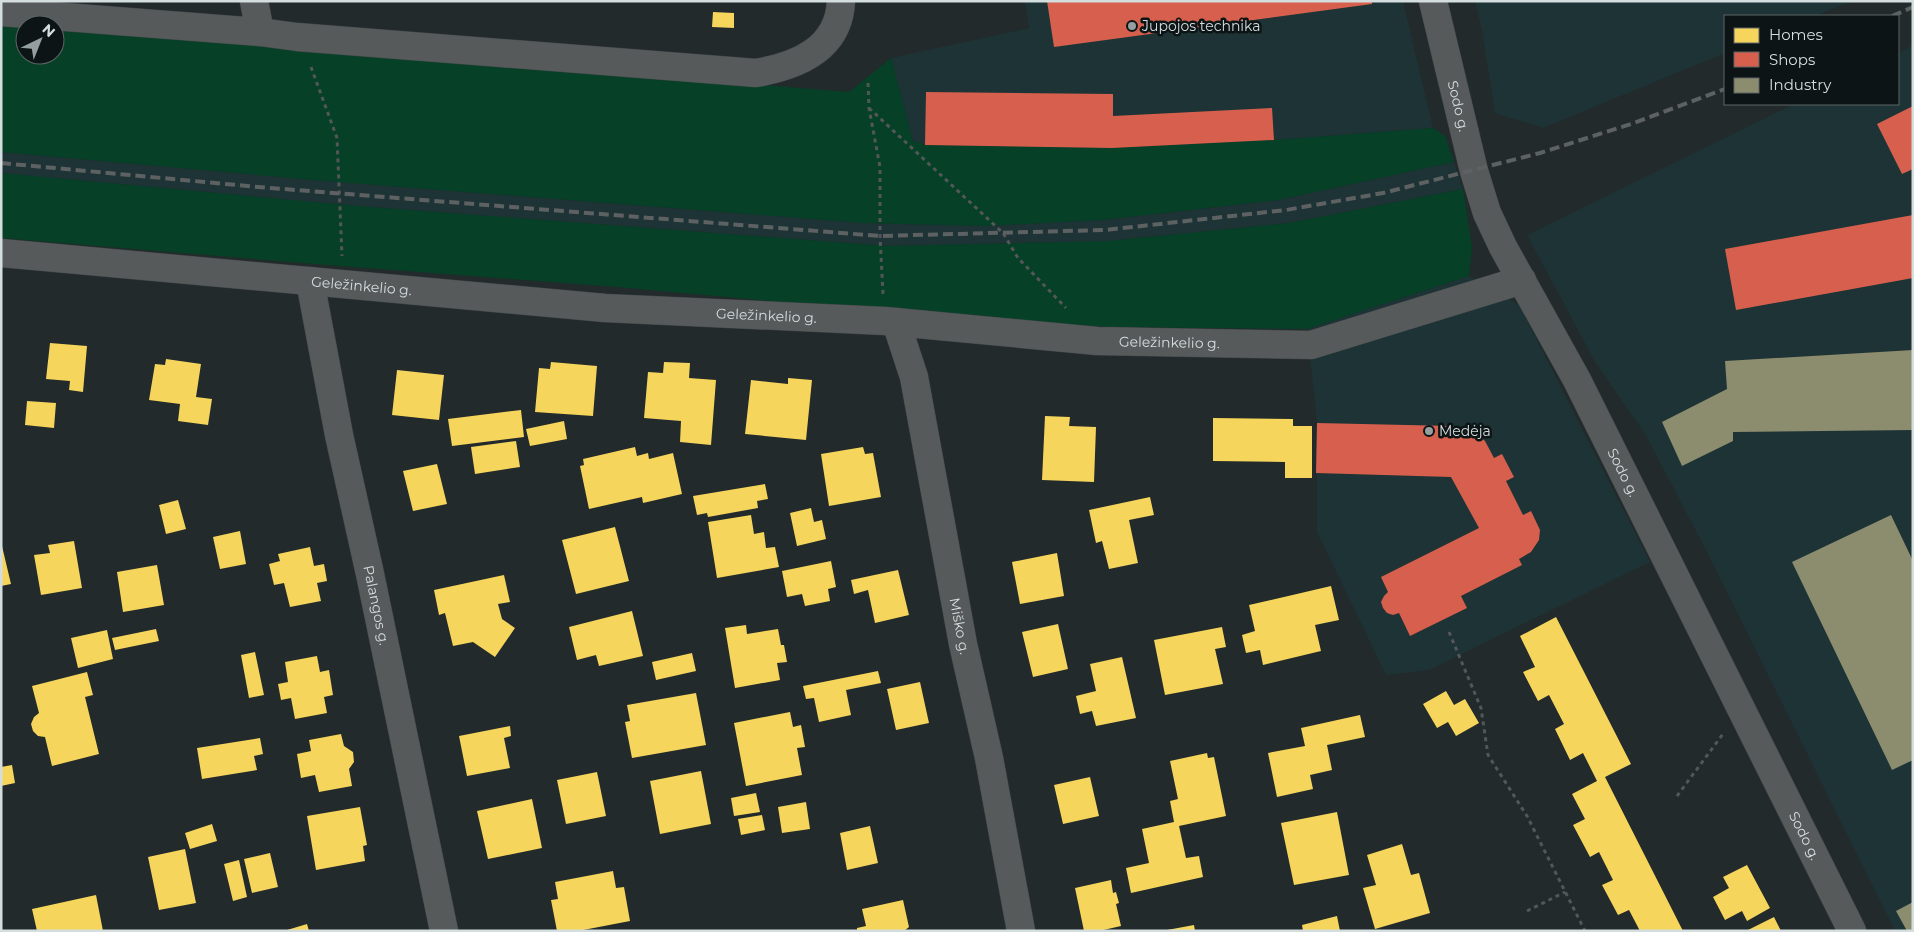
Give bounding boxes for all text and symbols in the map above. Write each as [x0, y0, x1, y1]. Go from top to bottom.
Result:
north arrow [15, 15, 65, 65]
legend [1724, 15, 1899, 105]
place label: Jupojos technika [1141, 17, 1261, 35]
text: N [39, 20, 59, 41]
marker: Jupojos technika [1126, 20, 1138, 32]
text: Homes [1769, 25, 1823, 44]
text: Shops [1769, 50, 1815, 69]
text: Industry [1769, 75, 1832, 94]
street label: Sodo g. [1443, 79, 1473, 133]
street label: Geležinkelio g. [310, 272, 413, 299]
street label: Geležinkelio g. [715, 304, 817, 327]
street label: Geležinkelio g. [1119, 332, 1220, 352]
place label: Medėja [1439, 422, 1491, 440]
marker: Medėja [1423, 425, 1435, 437]
street label: Sodo g. [1604, 445, 1643, 500]
street label: Palangos g. [359, 564, 394, 647]
street label: Miško g. [946, 596, 974, 656]
street label: Sodo g. [1785, 809, 1824, 863]

